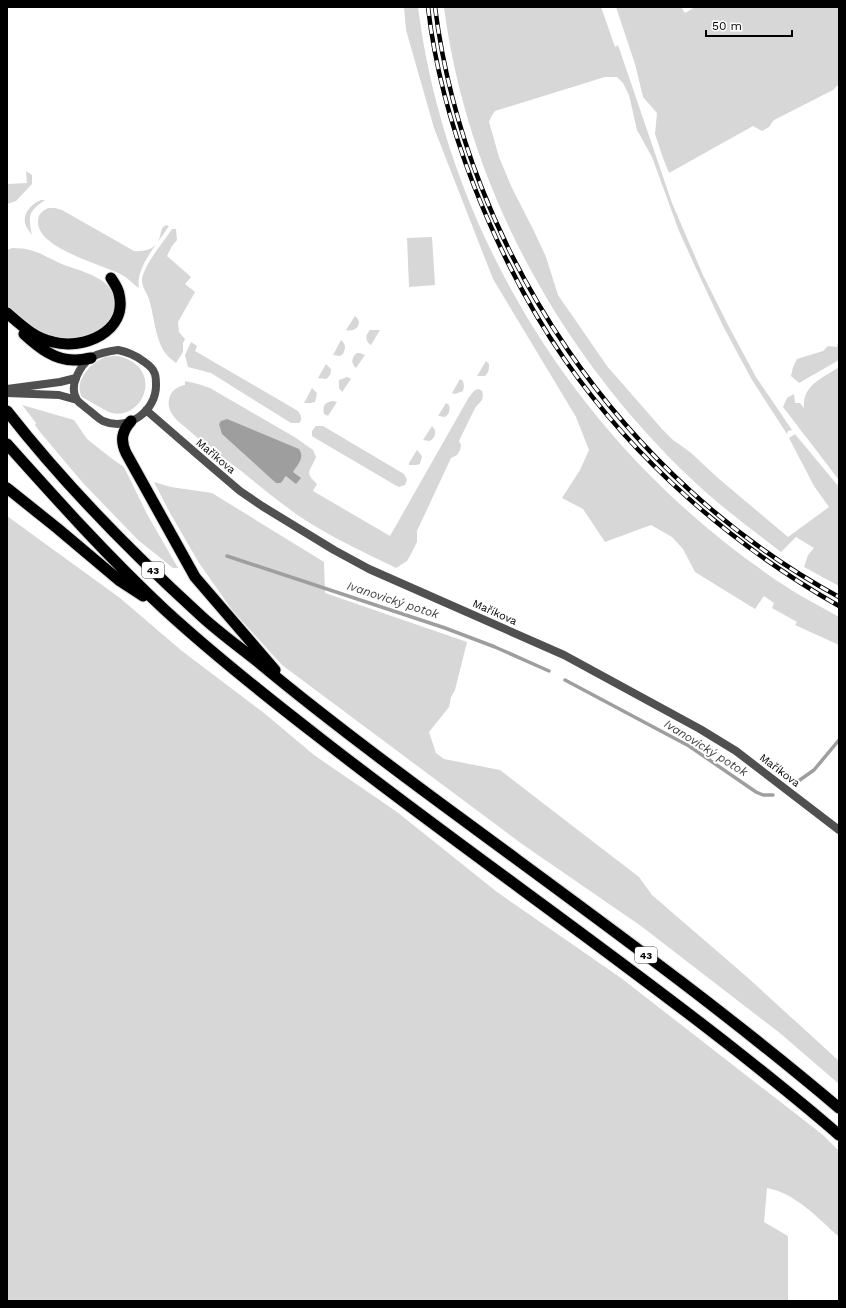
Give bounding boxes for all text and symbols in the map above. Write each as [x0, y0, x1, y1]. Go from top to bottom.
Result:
scale bar [706, 12, 792, 38]
text: 50 m [712, 19, 742, 33]
street label: Maříkova [193, 436, 238, 477]
road number: 43 [142, 562, 164, 578]
water label: Ivanovický potok [345, 579, 441, 622]
street label: Maříkova [470, 597, 519, 628]
water label: Ivanovický potok [662, 717, 751, 780]
street label: Maříkova [757, 751, 803, 790]
road number: 43 [635, 947, 657, 963]

